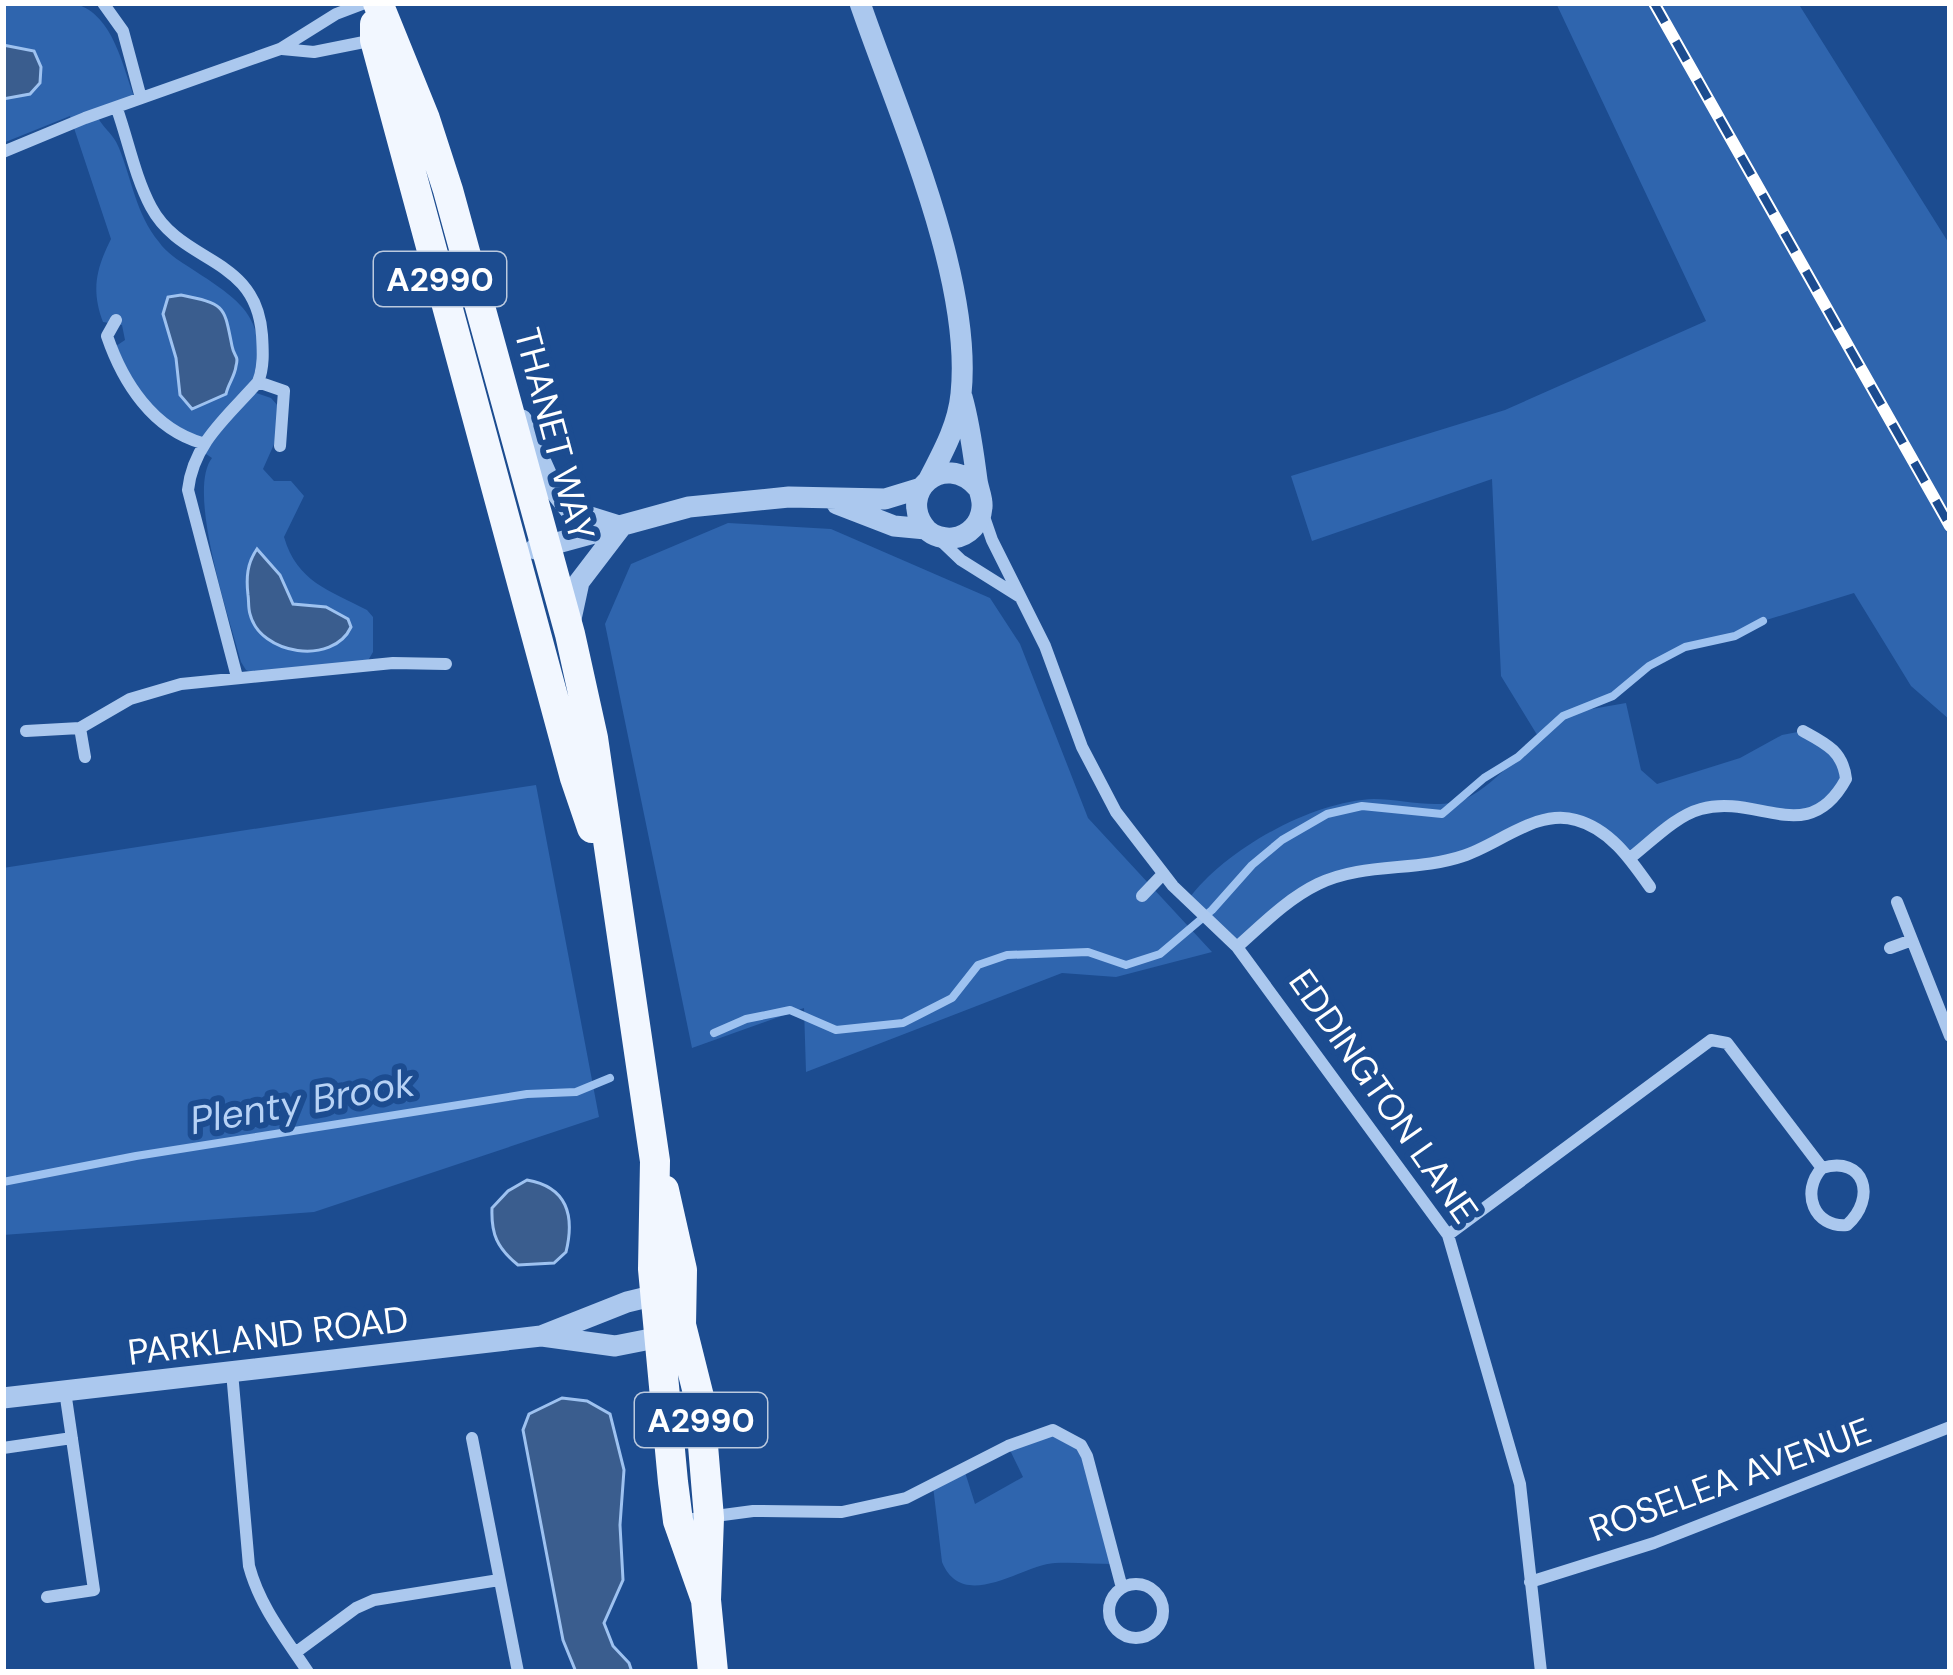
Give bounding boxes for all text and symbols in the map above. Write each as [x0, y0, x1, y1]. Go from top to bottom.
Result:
road number: A2990 [374, 252, 506, 306]
street label: THANET WAY [504, 323, 605, 546]
street label: EDDINGTON LANE [1278, 960, 1489, 1233]
water label: Plenty Brook [186, 1057, 419, 1146]
street label: PARKLAND ROAD [125, 1295, 411, 1376]
road number: A2990 [635, 1393, 767, 1447]
street label: ROSELEA AVENUE [1583, 1407, 1878, 1552]

